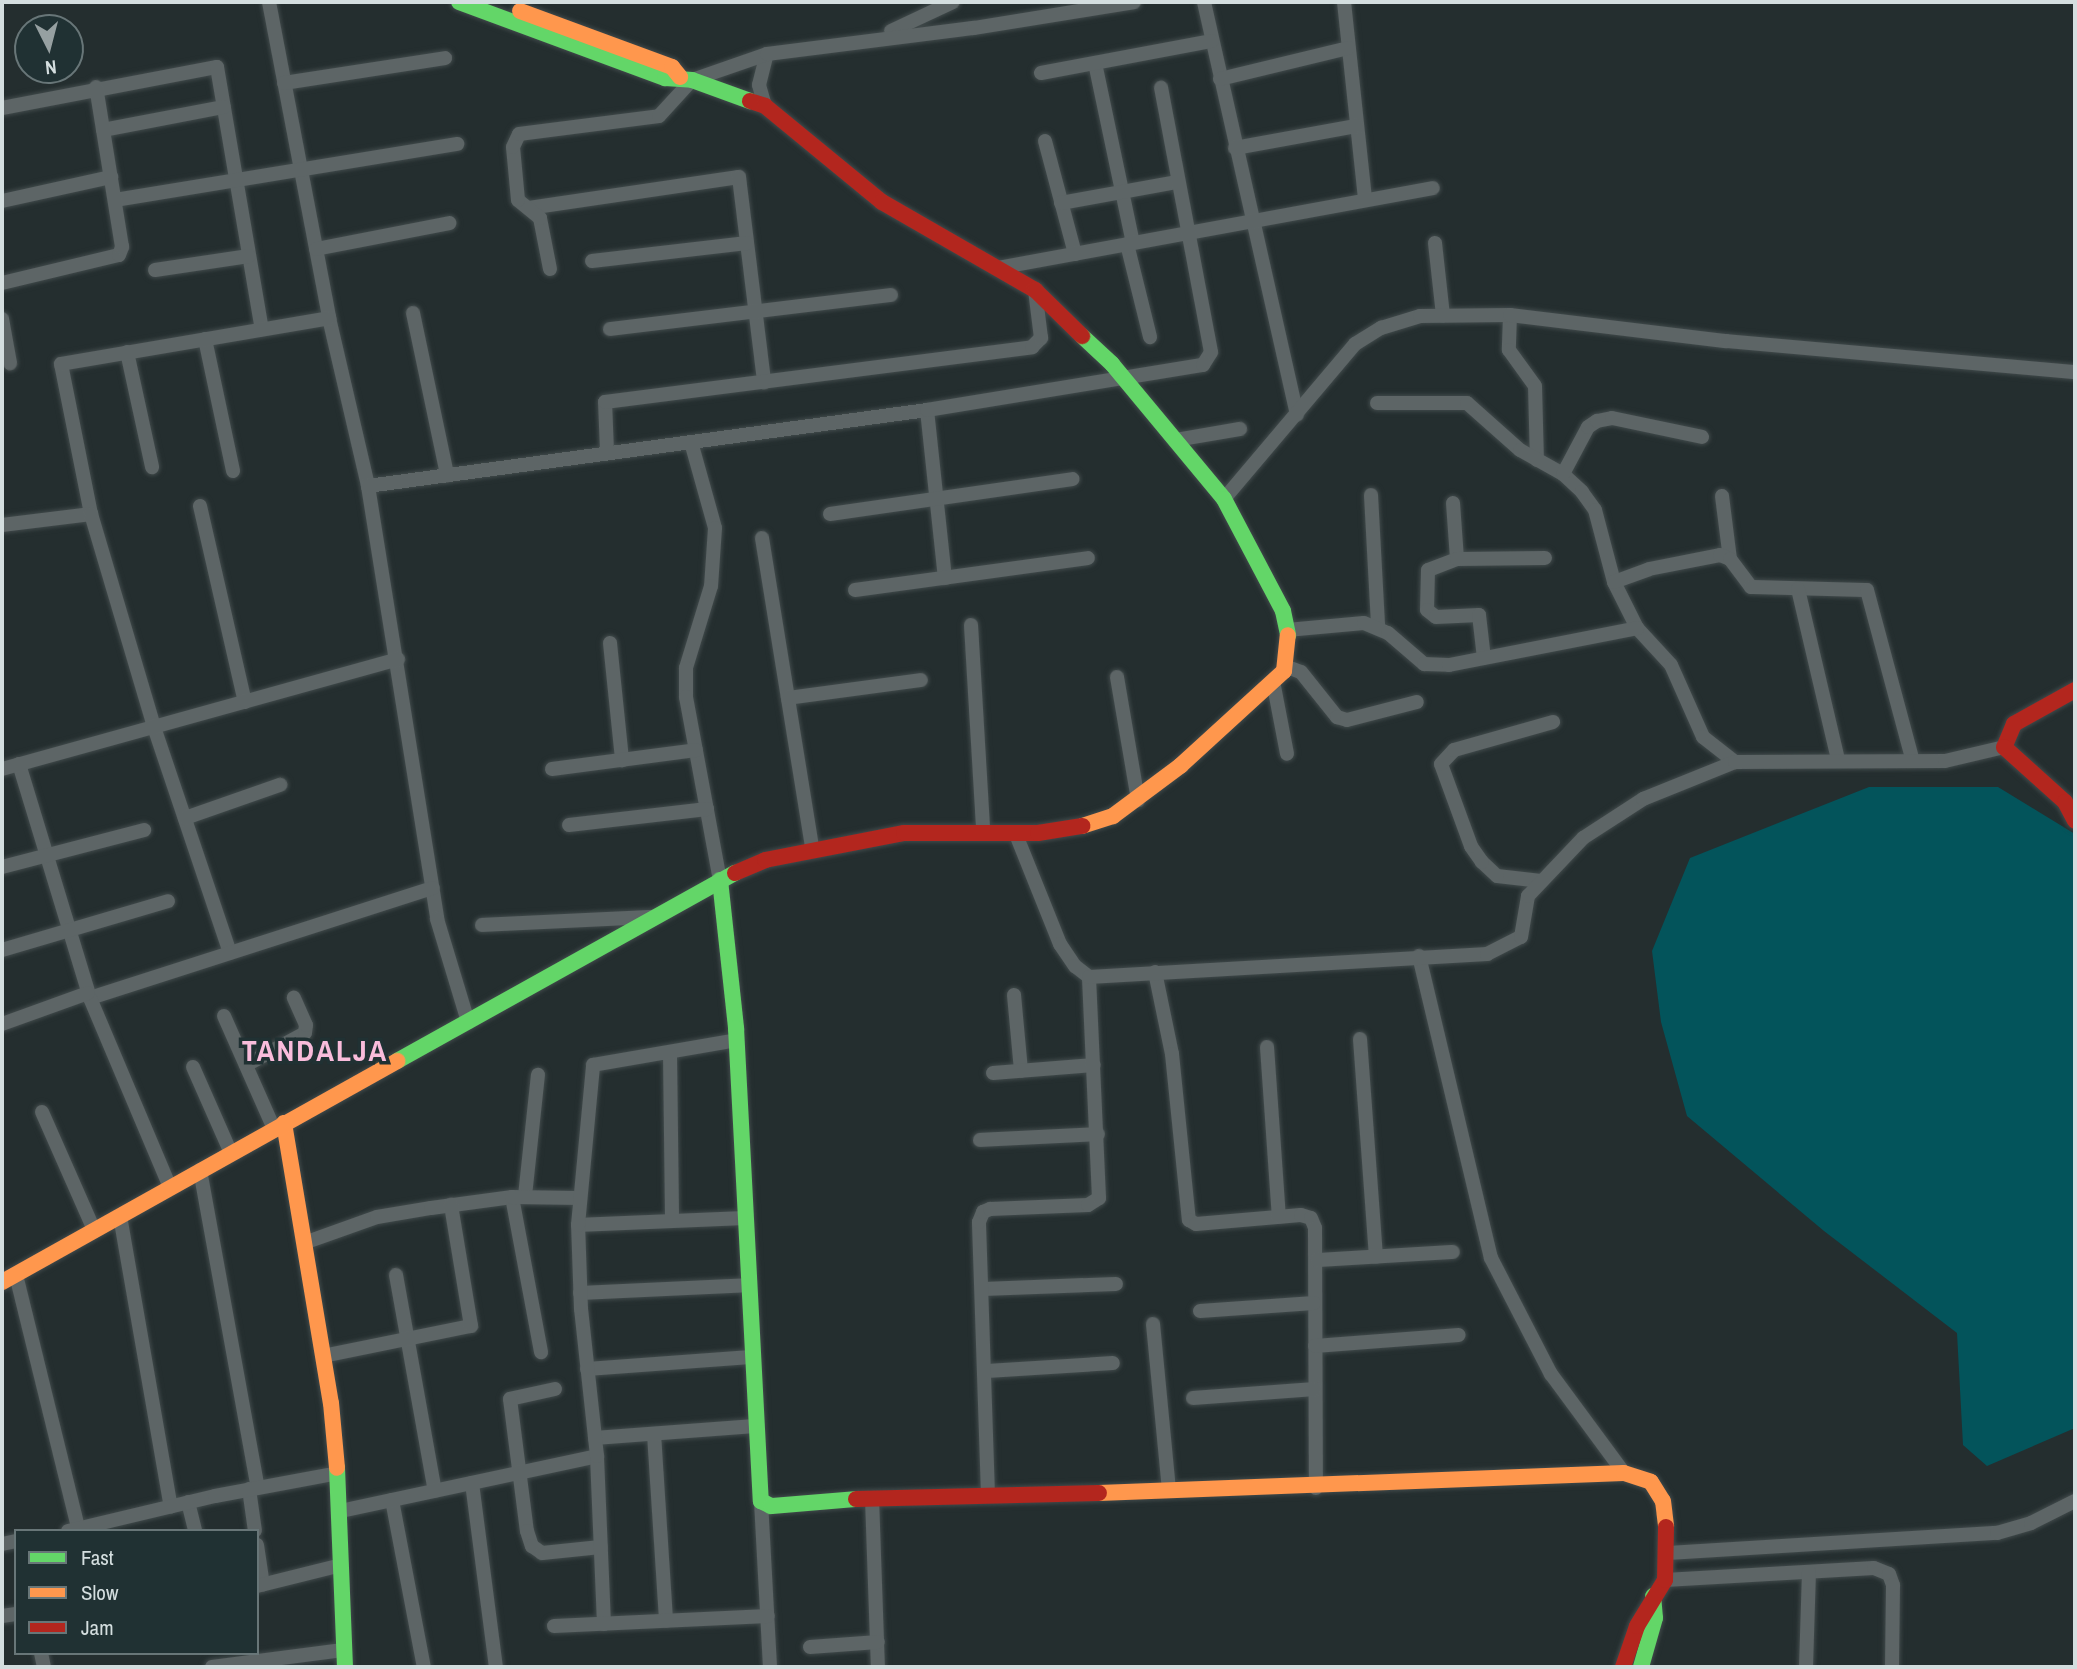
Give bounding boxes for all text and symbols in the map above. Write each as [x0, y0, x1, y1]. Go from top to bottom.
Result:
north arrow [14, 14, 84, 84]
text: N [44, 54, 58, 81]
district label: TANDALJA [243, 1032, 387, 1068]
legend [14, 1529, 259, 1655]
text: Fast [81, 1543, 114, 1572]
text: Slow [81, 1578, 118, 1607]
text: Jam [81, 1613, 114, 1642]

